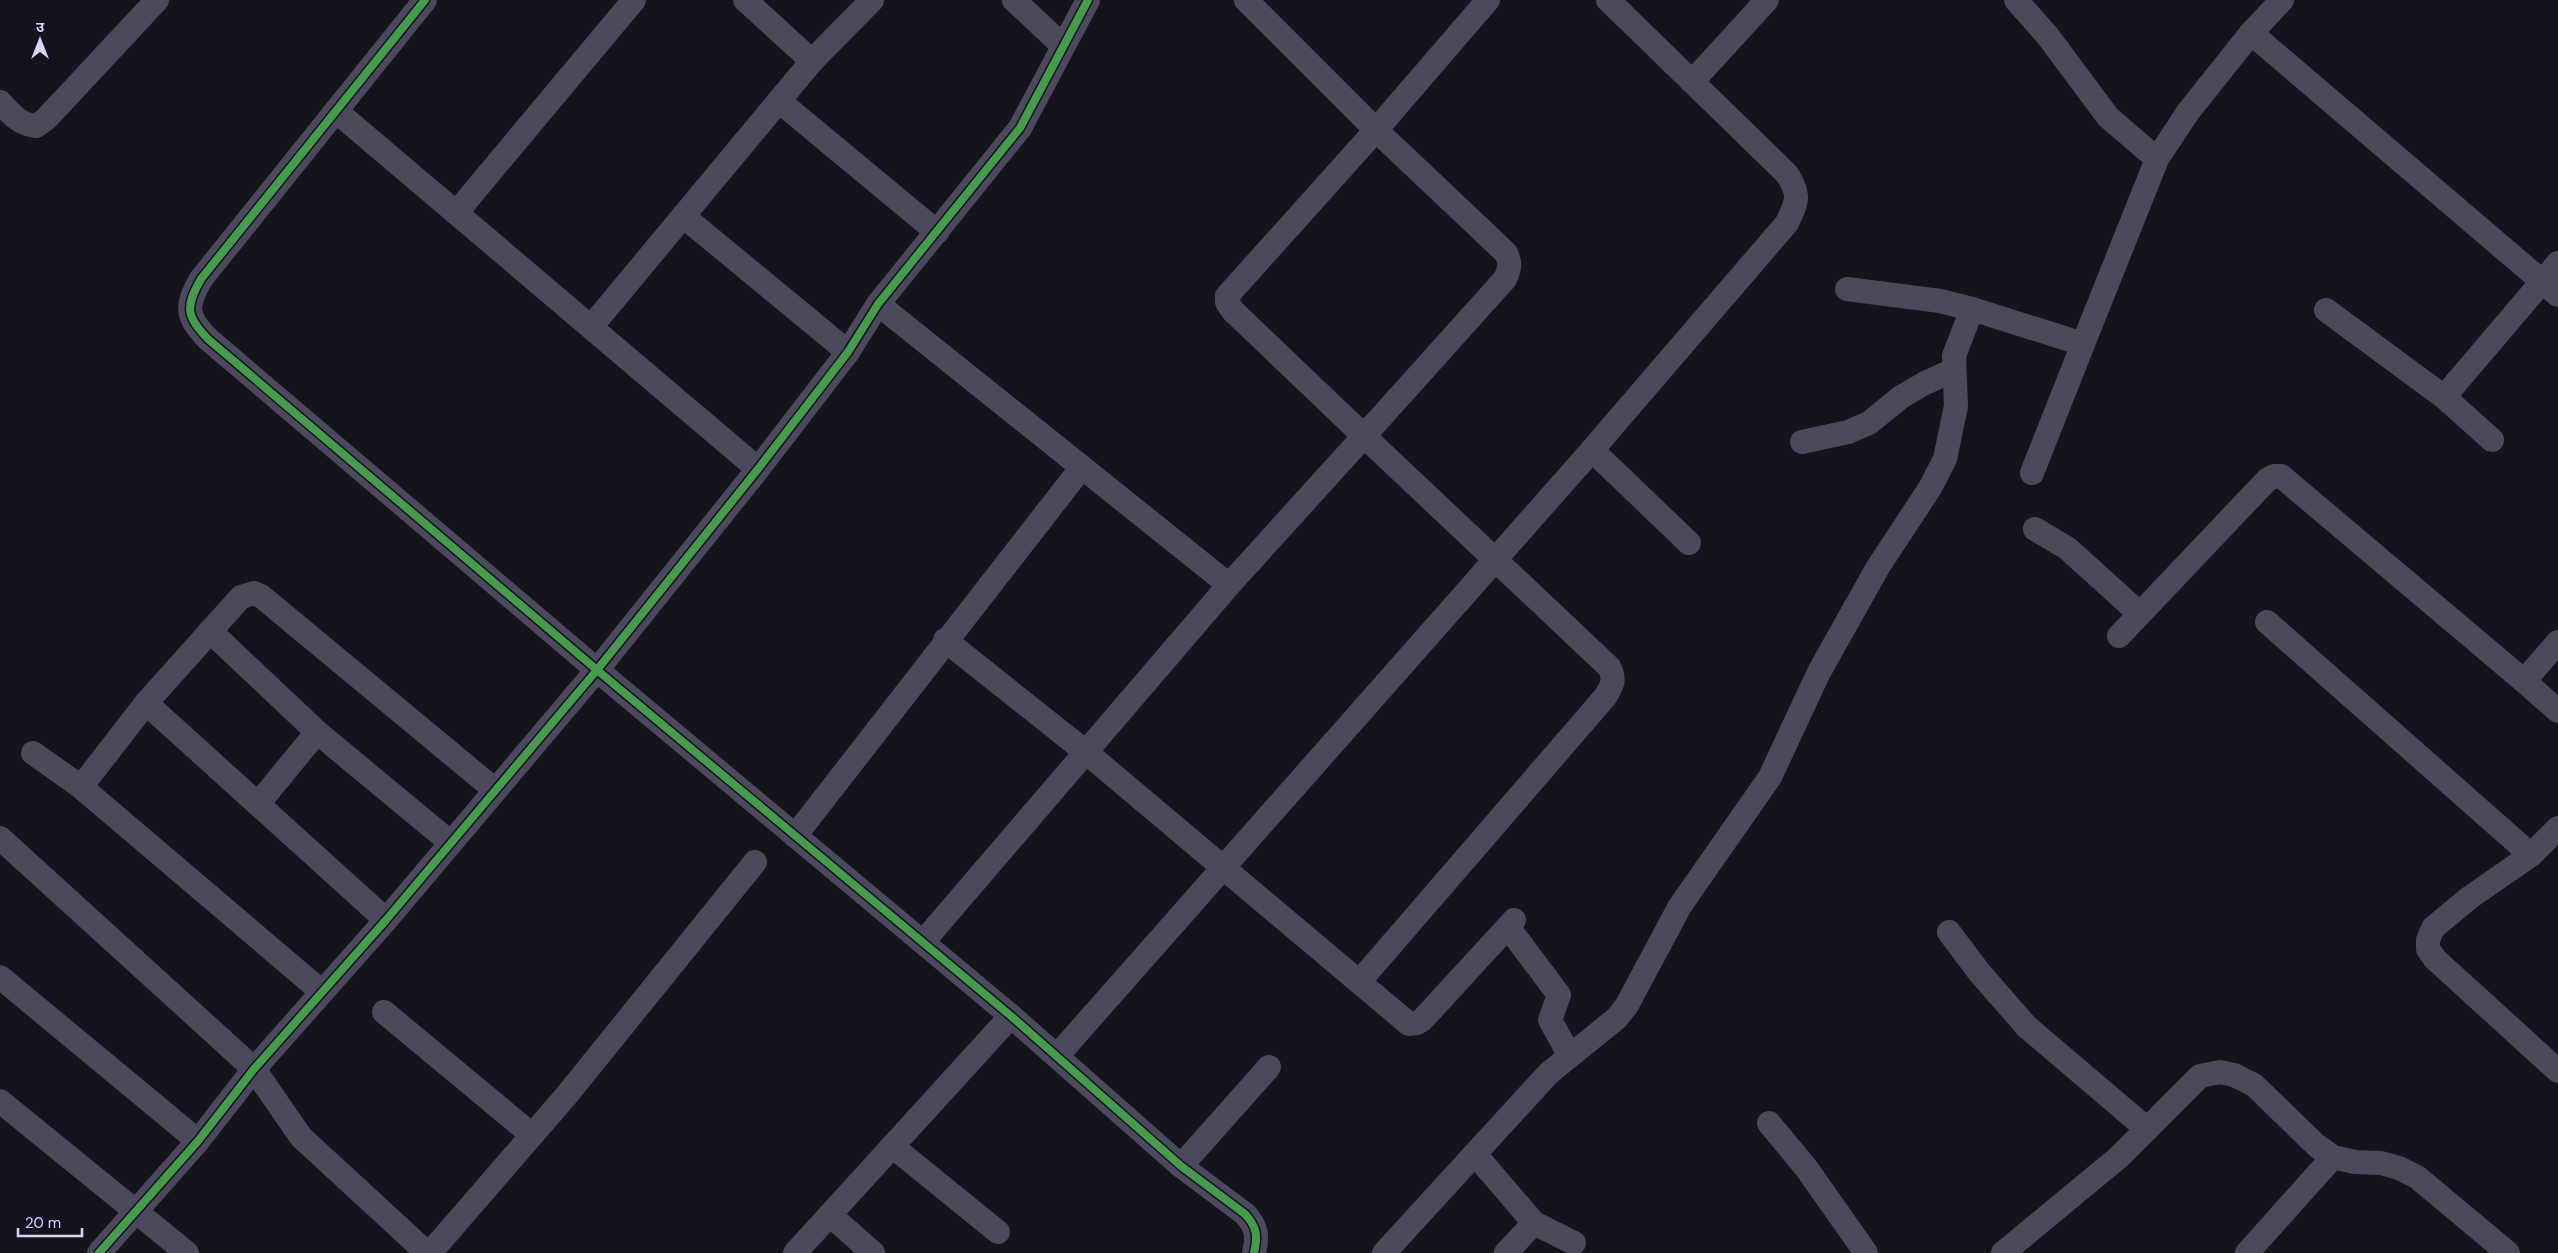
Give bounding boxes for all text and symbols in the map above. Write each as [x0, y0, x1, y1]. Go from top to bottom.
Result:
north arrow [15, 15, 65, 65]
text: उ [36, 18, 45, 36]
scale bar [18, 1206, 81, 1238]
text: 20 m [25, 1213, 61, 1233]

